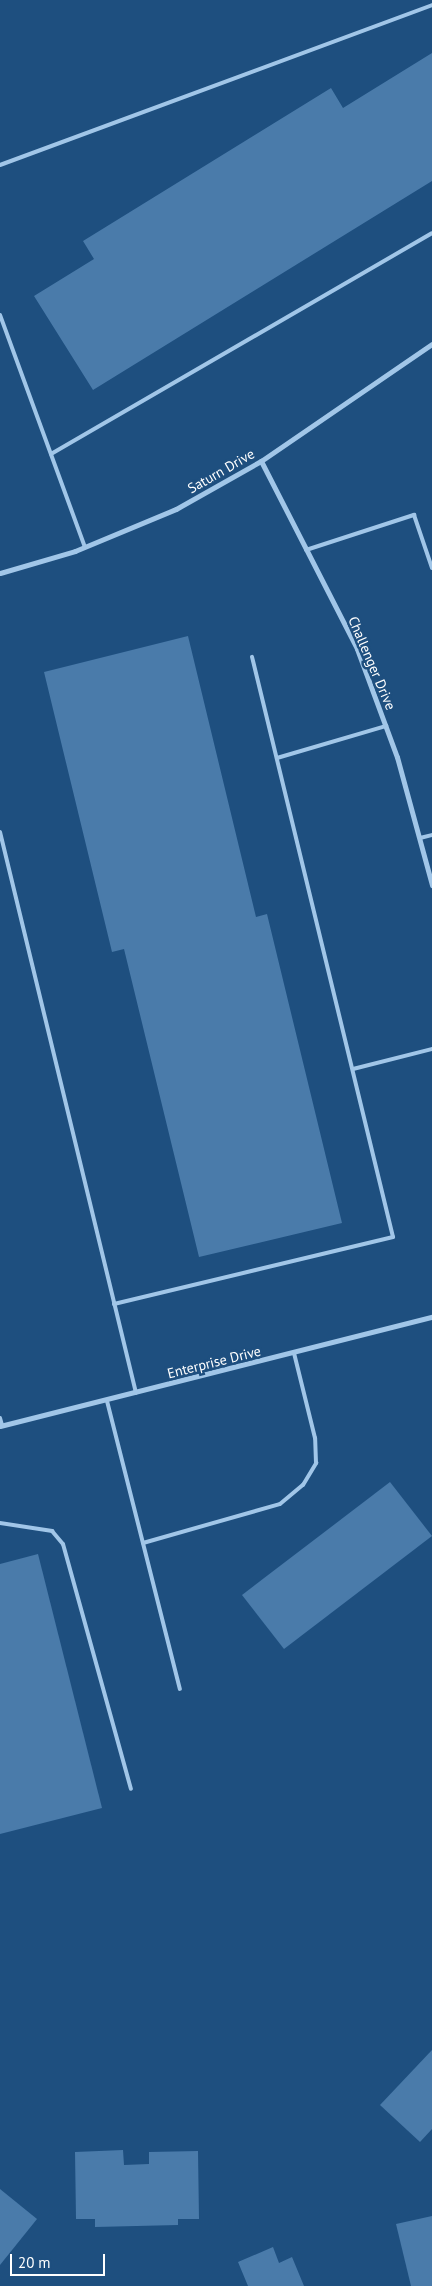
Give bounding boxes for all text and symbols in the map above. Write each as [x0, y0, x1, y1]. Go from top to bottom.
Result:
street label: Saturn Drive [185, 445, 257, 497]
street label: Challenger Drive [345, 614, 399, 712]
street label: Enterprise Drive [165, 1342, 263, 1382]
scale bar [12, 2244, 108, 2276]
text: 20 m [18, 2253, 51, 2272]

